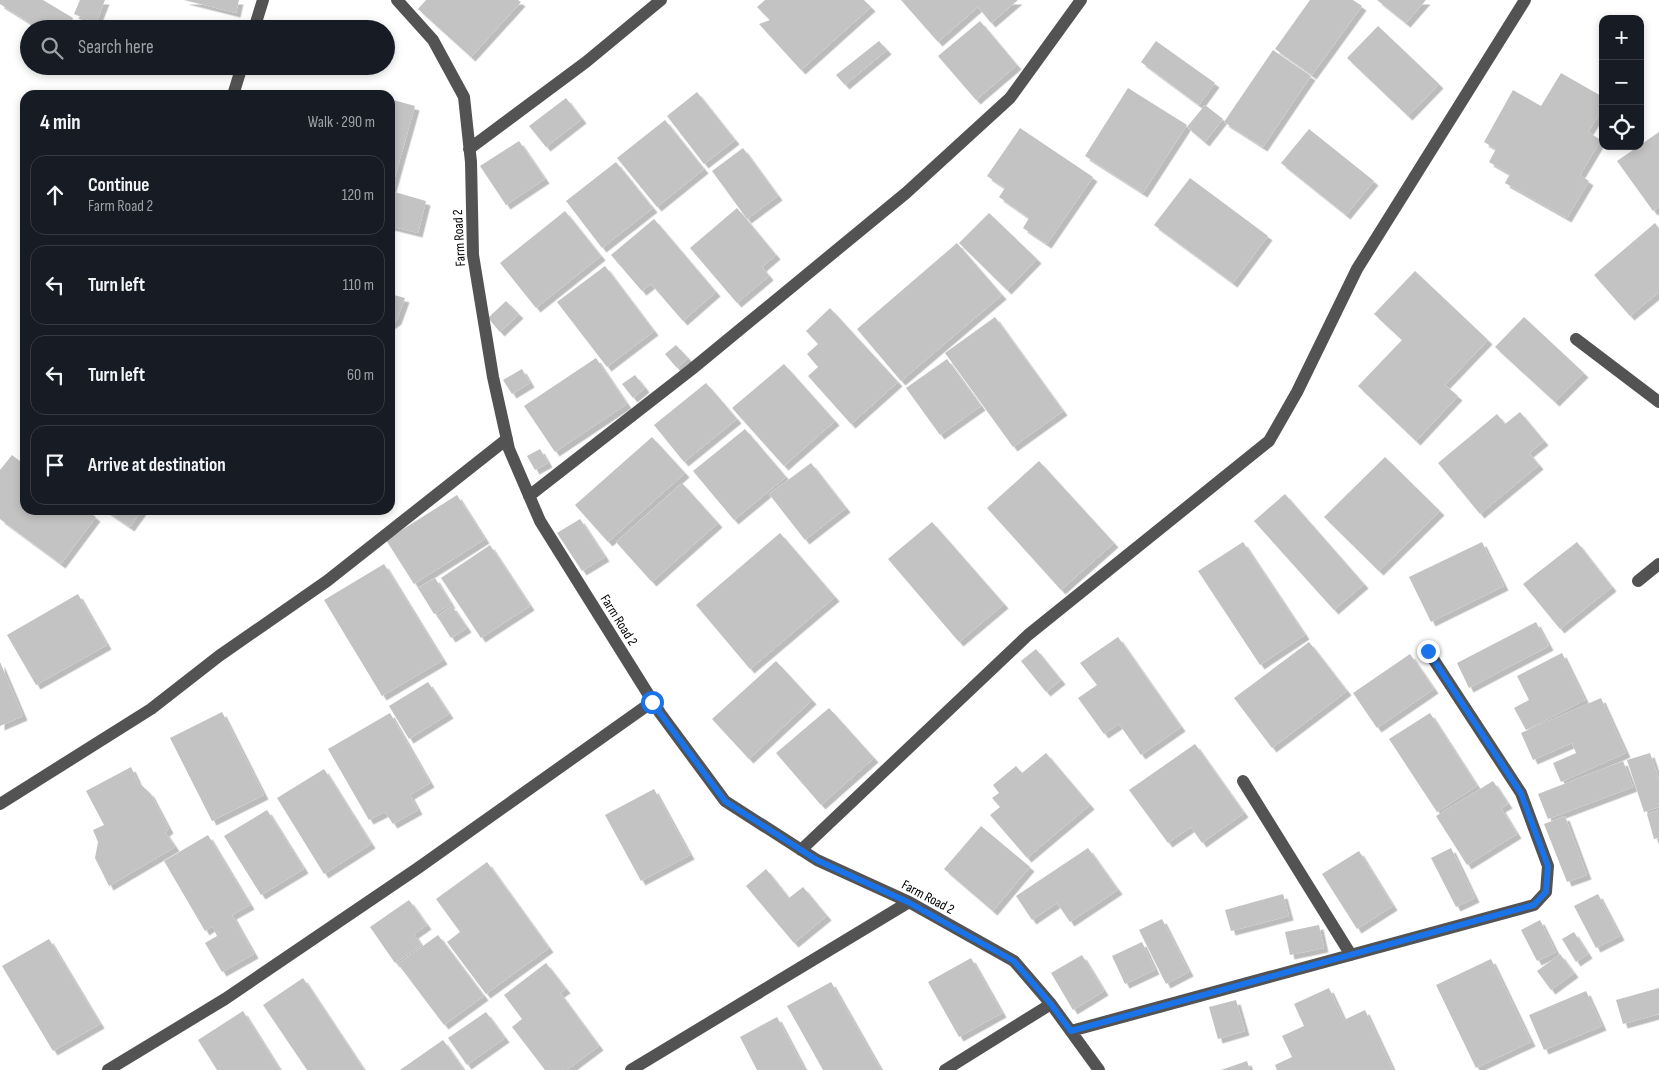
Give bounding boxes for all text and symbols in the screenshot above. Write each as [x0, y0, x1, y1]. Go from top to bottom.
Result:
map controls [1599, 15, 1644, 150]
button: + [1599, 15, 1644, 60]
search box [20, 20, 395, 75]
icon: search [38, 34, 66, 62]
text: Search here [78, 36, 154, 59]
button: − [1599, 60, 1644, 105]
button: locate [1599, 105, 1644, 150]
text: 4 min [40, 110, 81, 135]
text: Walk · 290 m [308, 113, 375, 132]
text: Continue [88, 174, 149, 197]
icon: ahead [41, 181, 69, 209]
text: 120 m [342, 186, 374, 205]
text: Farm Road 2 [88, 197, 153, 216]
street label: Farm Road 2 [449, 209, 469, 267]
icon: left [41, 271, 69, 299]
text: Turn left [88, 274, 145, 297]
text: 110 m [343, 276, 374, 295]
icon: left [41, 361, 69, 389]
text: Turn left [88, 364, 145, 387]
text: 60 m [347, 366, 374, 385]
icon: arrive [41, 451, 69, 479]
text: Arrive at destination [88, 454, 226, 477]
street label: Farm Road 2 [597, 591, 641, 649]
route end [1417, 640, 1440, 663]
route start [641, 691, 664, 714]
street label: Farm Road 2 [899, 876, 957, 918]

